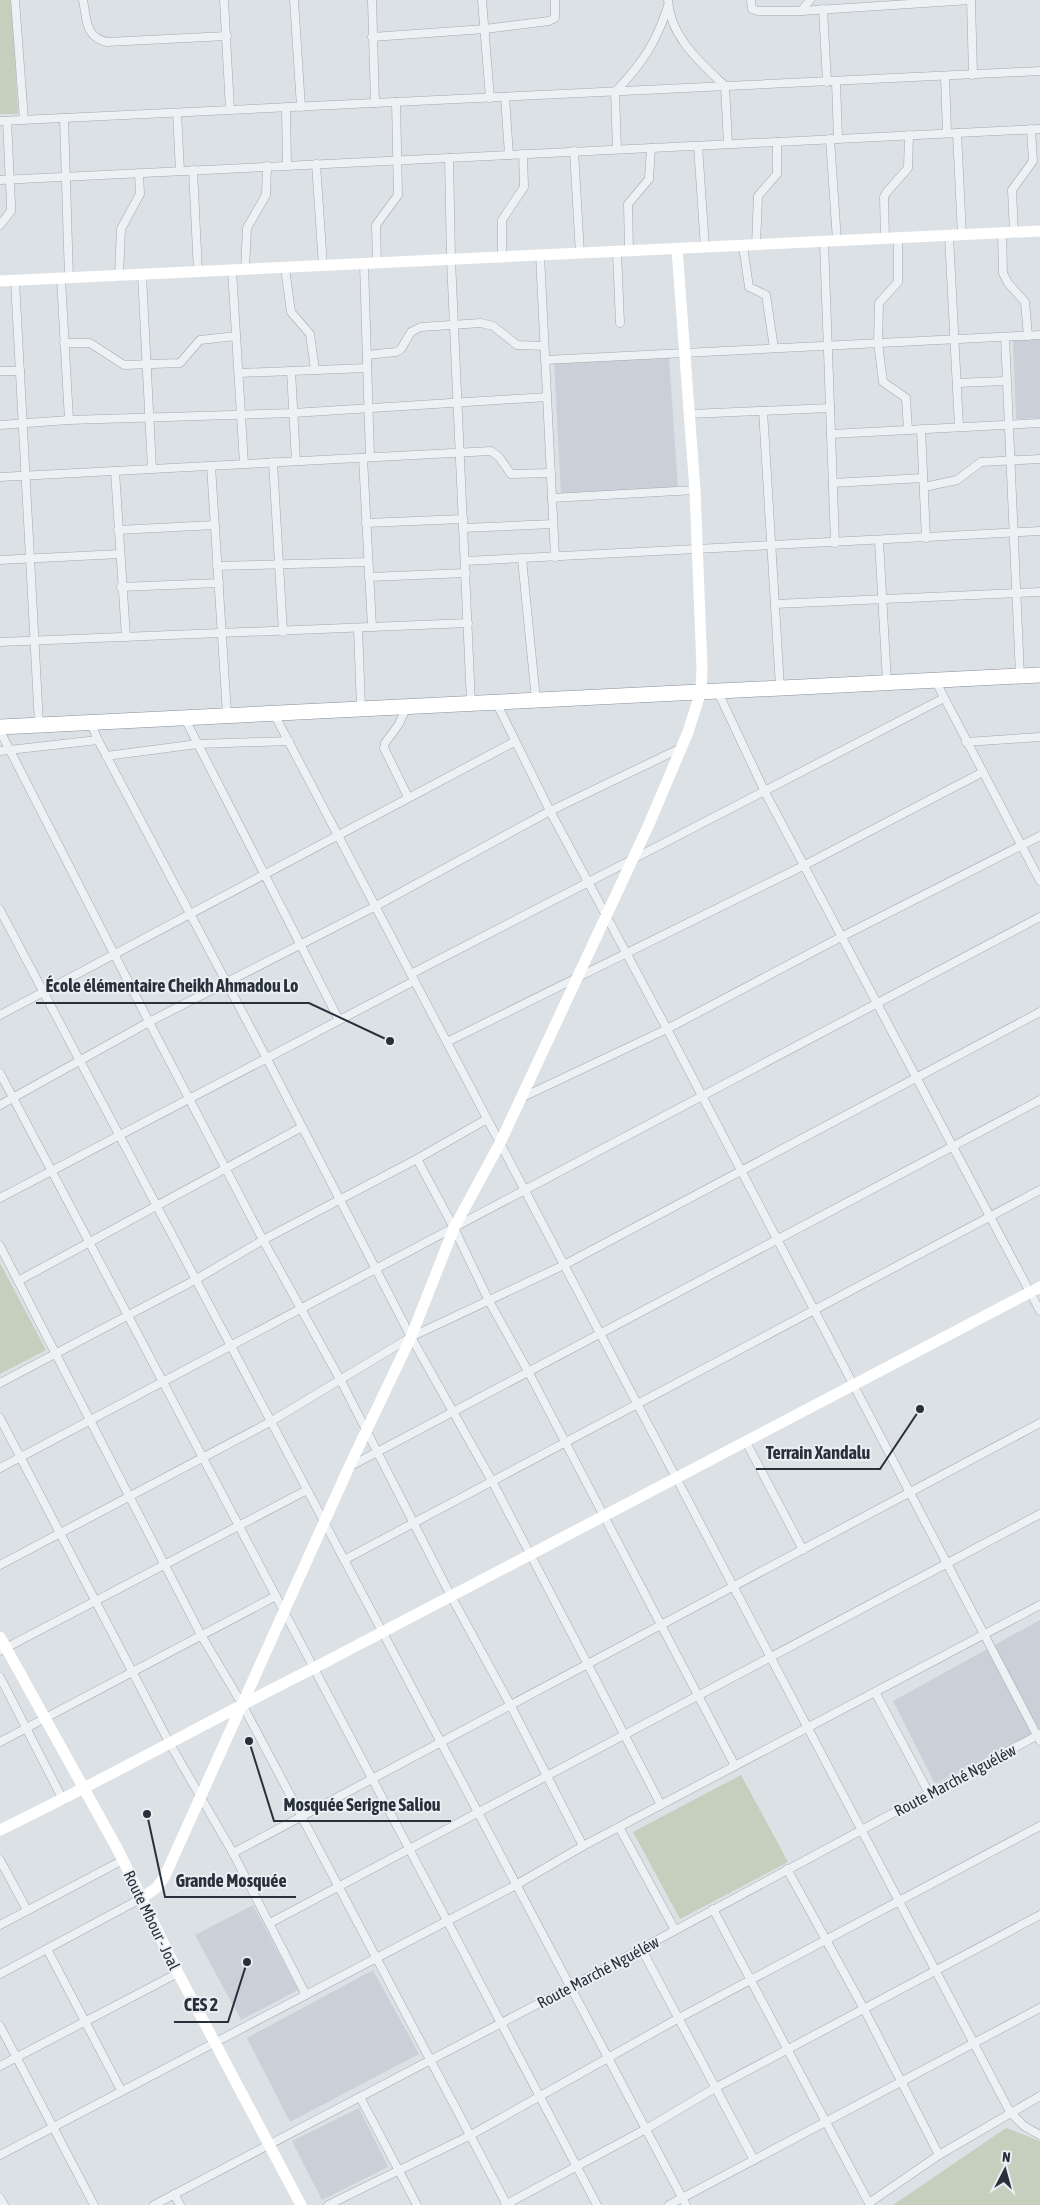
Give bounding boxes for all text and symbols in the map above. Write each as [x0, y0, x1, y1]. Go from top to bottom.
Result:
callout: École élémentaire Cheikh Ahmadou Lo [36, 970, 309, 1003]
text: École élémentaire Cheikh Ahmadou Lo [45, 975, 299, 996]
callout: Terrain Xandalu [756, 1436, 880, 1469]
text: Terrain Xandalu [766, 1442, 871, 1463]
street label: Route Marché Nguéléw [891, 1740, 1020, 1821]
callout: Mosquée Serigne Saliou [274, 1788, 451, 1821]
text: Mosquée Serigne Saliou [283, 1794, 441, 1815]
callout: Grande Mosquée [165, 1864, 296, 1897]
street label: Route Mbour - Joal [120, 1867, 184, 1973]
text: Grande Mosquée [175, 1870, 287, 1891]
street label: Route Marché Nguéléw [534, 1932, 663, 2013]
callout: CES 2 [174, 1989, 228, 2022]
text: CES 2 [184, 1994, 218, 2015]
north arrow [980, 2145, 1030, 2195]
text: N [1001, 2149, 1011, 2165]

